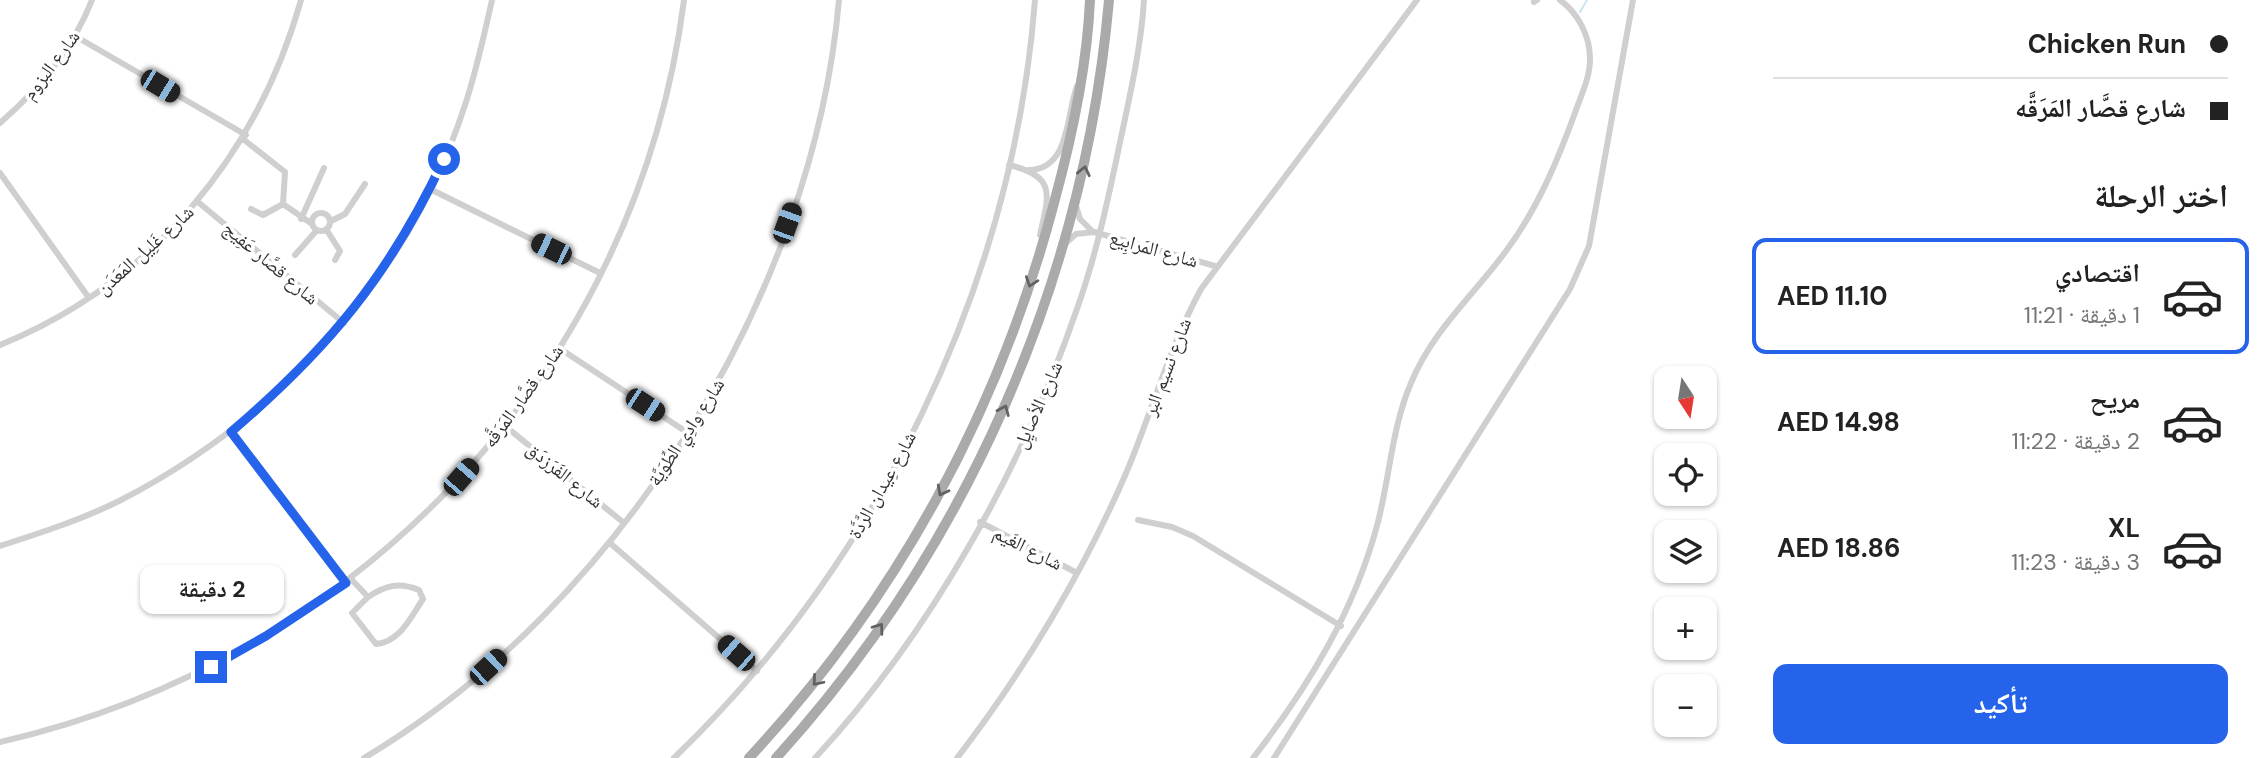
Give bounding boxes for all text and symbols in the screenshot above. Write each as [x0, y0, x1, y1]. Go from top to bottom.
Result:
street label: شارع البزوم [17, 25, 86, 106]
text: Chicken Run [2028, 27, 2186, 61]
car [137, 66, 184, 106]
text: شارع قصَّار المَرَقَّه [2015, 91, 2186, 125]
route start [428, 143, 460, 175]
one-way arrow [1075, 165, 1090, 177]
text: اختر الرحلة [2094, 175, 2228, 217]
street label: شارع غَلِيل المَعَدَن [91, 200, 199, 300]
car [770, 200, 805, 246]
street label: شارع قصَّار عَفِيج [218, 216, 324, 310]
street label: شارع المَرابِيع [1106, 224, 1201, 275]
car [528, 230, 575, 268]
text: اقتصادي [2055, 256, 2140, 290]
icon: car [2161, 265, 2224, 328]
one-way arrow [1025, 275, 1039, 288]
text: AED 11.10 [1777, 279, 1887, 313]
text: 1 دقيقة · 11:21 [2024, 300, 2140, 330]
street label: شارع نسيم البر [1137, 315, 1197, 420]
street label: شارع قصَّار المَرَقَّه [477, 339, 569, 453]
street label: شارع الأصايِل [1008, 357, 1070, 453]
north arrow [1654, 366, 1717, 429]
map controls [1654, 366, 1717, 737]
street label: شارع وادِي الطِّوَيَّة [642, 373, 733, 492]
text: مريح [2090, 382, 2140, 416]
car [622, 385, 669, 425]
icon: car [2161, 391, 2224, 454]
one-way arrow [996, 405, 1010, 417]
text: AED 14.98 [1777, 405, 1900, 439]
text: 2 دقيقة · 11:22 [2012, 426, 2140, 456]
street label: شارع عِيدان الرَّدَّة [842, 427, 922, 543]
street label: شارع الفَرَزدَق [521, 436, 609, 514]
button: locate [1654, 443, 1717, 506]
car [440, 454, 483, 500]
one-way arrow [937, 484, 950, 496]
text: XL [2108, 511, 2140, 545]
icon: car [2161, 517, 2224, 580]
street label: شارع الغَيم [989, 520, 1067, 576]
button: layers [1654, 520, 1717, 583]
text: AED 18.86 [1777, 531, 1901, 565]
text: 3 دقيقة · 11:23 [2011, 547, 2140, 577]
callout: 2 دقيقة [139, 566, 283, 614]
text: 2 دقيقة [179, 574, 246, 604]
button: + [1654, 597, 1717, 660]
one-way arrow [871, 623, 883, 636]
car [714, 631, 759, 675]
car [466, 645, 511, 689]
route end [195, 651, 227, 683]
button: تأكيد [1773, 664, 2228, 744]
one-way arrow [813, 672, 825, 685]
button: − [1654, 674, 1717, 737]

